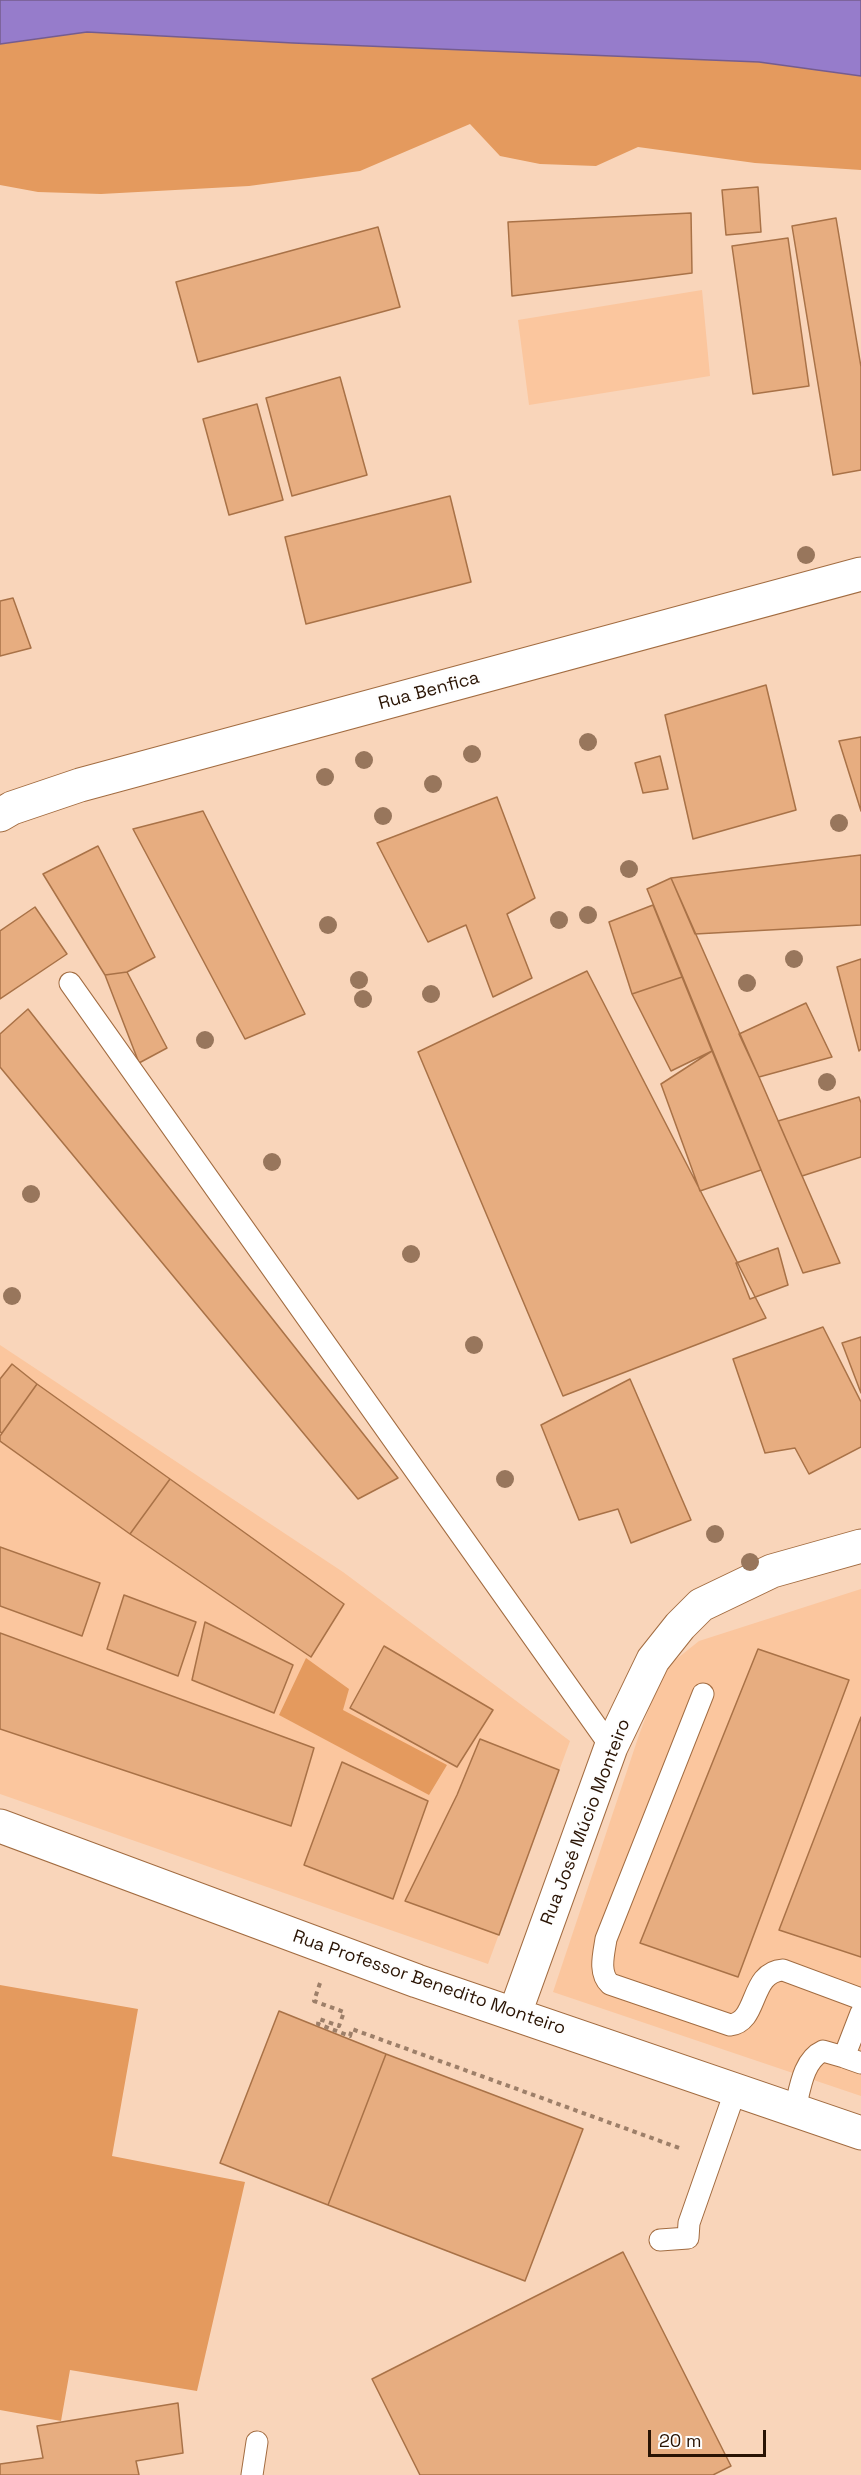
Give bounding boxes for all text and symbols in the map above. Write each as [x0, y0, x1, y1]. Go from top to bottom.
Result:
street label: Rua Benfica [376, 667, 482, 715]
street label: Rua José Múcio Monteiro [537, 1716, 635, 1928]
street label: Rua Professor Benedito Monteiro [290, 1926, 568, 2040]
scale bar [651, 2418, 770, 2456]
text: 20 m [659, 2429, 702, 2452]

